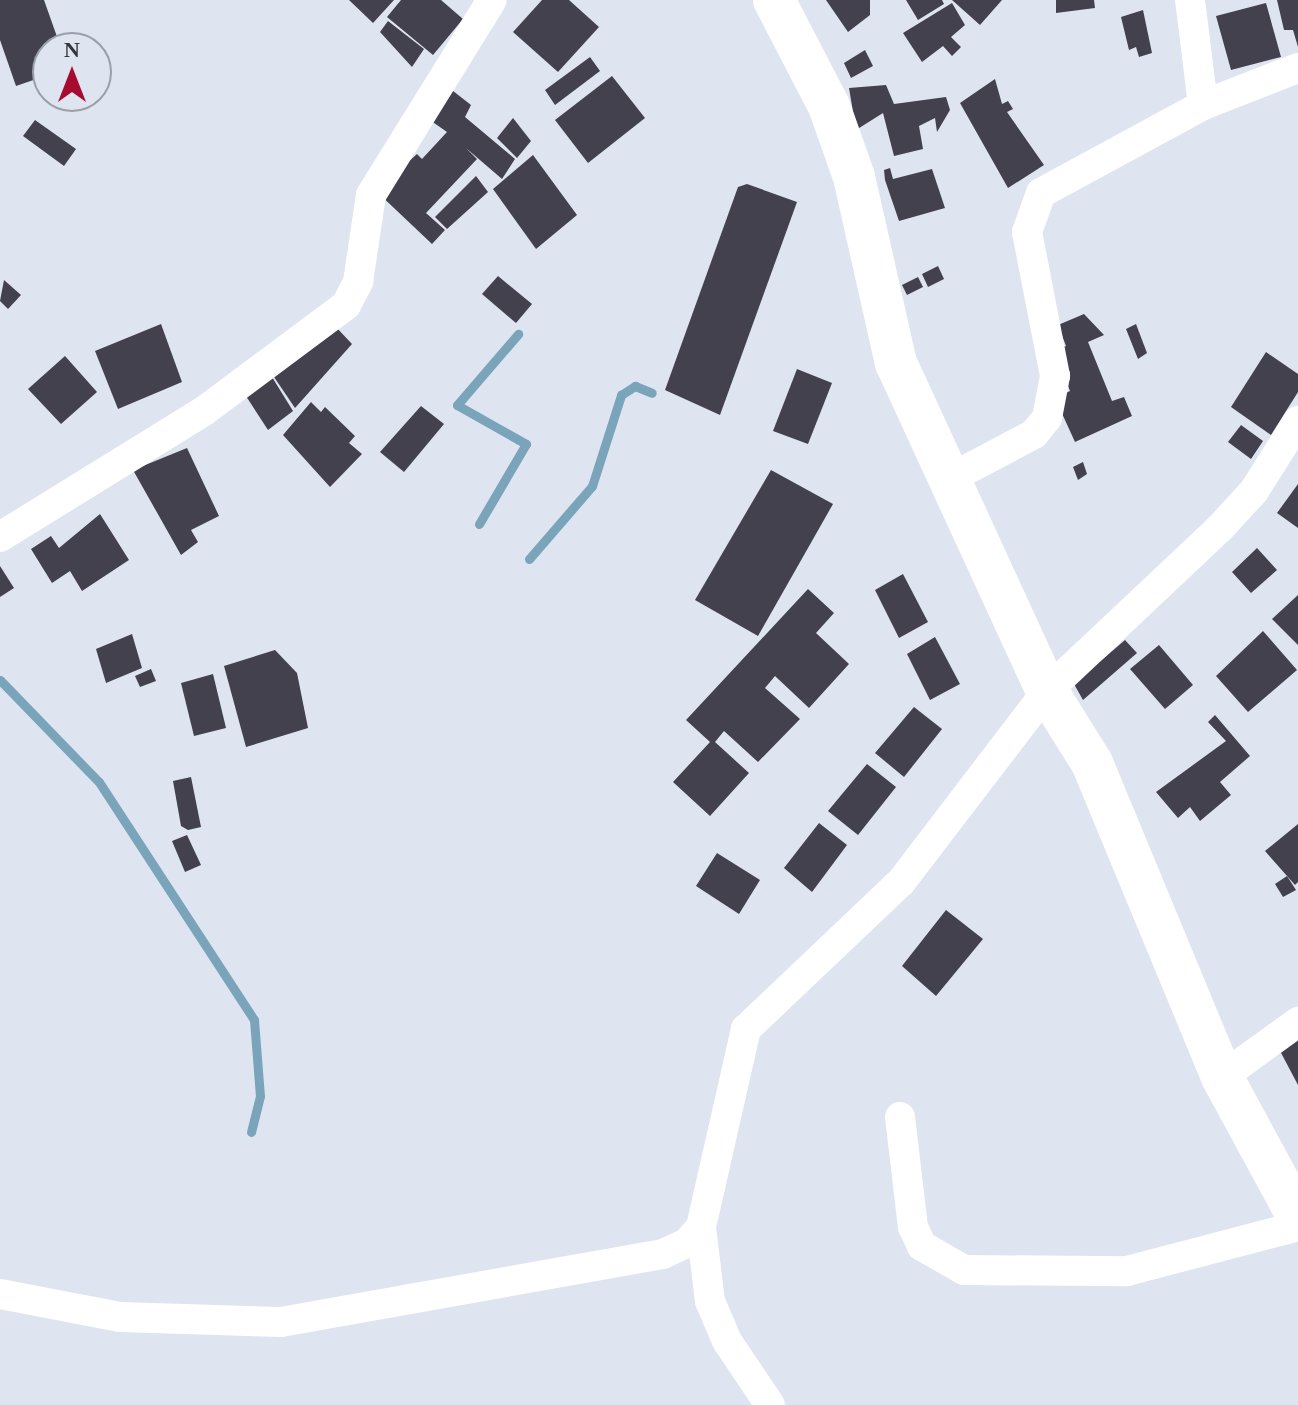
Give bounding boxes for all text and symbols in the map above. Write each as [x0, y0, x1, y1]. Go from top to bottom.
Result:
north arrow [32, 32, 112, 112]
text: N [64, 37, 80, 62]

